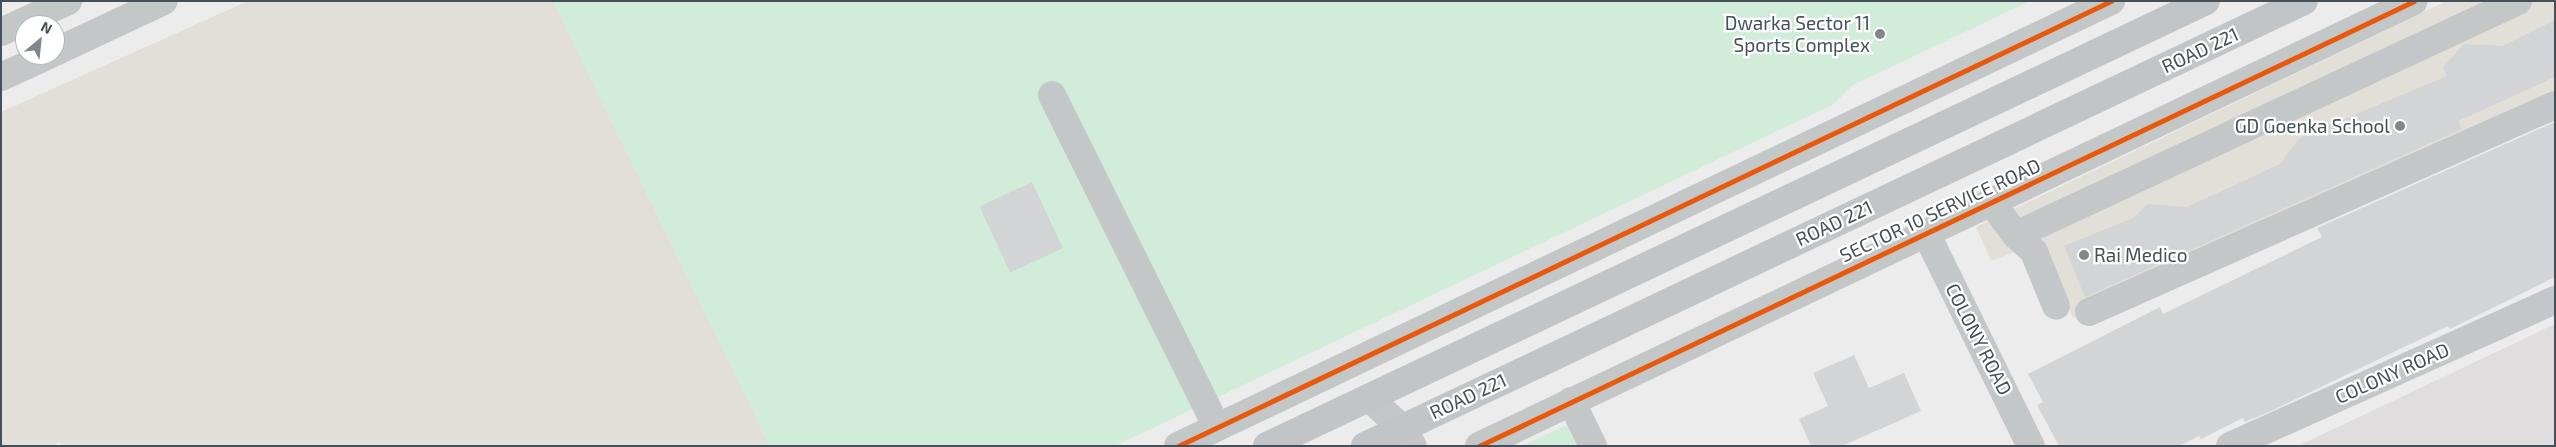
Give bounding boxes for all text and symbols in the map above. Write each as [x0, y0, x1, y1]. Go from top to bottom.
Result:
place label: Dwarka Sector 11 Sports Complex [1724, 12, 1870, 56]
north arrow [15, 15, 65, 65]
text: N [38, 17, 55, 37]
street label: ROAD 221 [2158, 22, 2242, 78]
marker: Dwarka Sector 11 Sports Complex [1874, 28, 1886, 40]
place label: GD Goenka School [2235, 115, 2390, 137]
marker: GD Goenka School [2394, 120, 2406, 132]
street label: SECTOR 10 SERVICE ROAD [1836, 153, 2044, 267]
street label: ROAD 221 [1792, 195, 1876, 251]
place label: Rai Medico [2094, 244, 2188, 266]
marker: Rai Medico [2078, 249, 2090, 261]
street label: COLONY ROAD [1941, 279, 2017, 399]
street label: COLONY ROAD [2331, 338, 2453, 408]
street label: ROAD 221 [1426, 368, 1510, 424]

